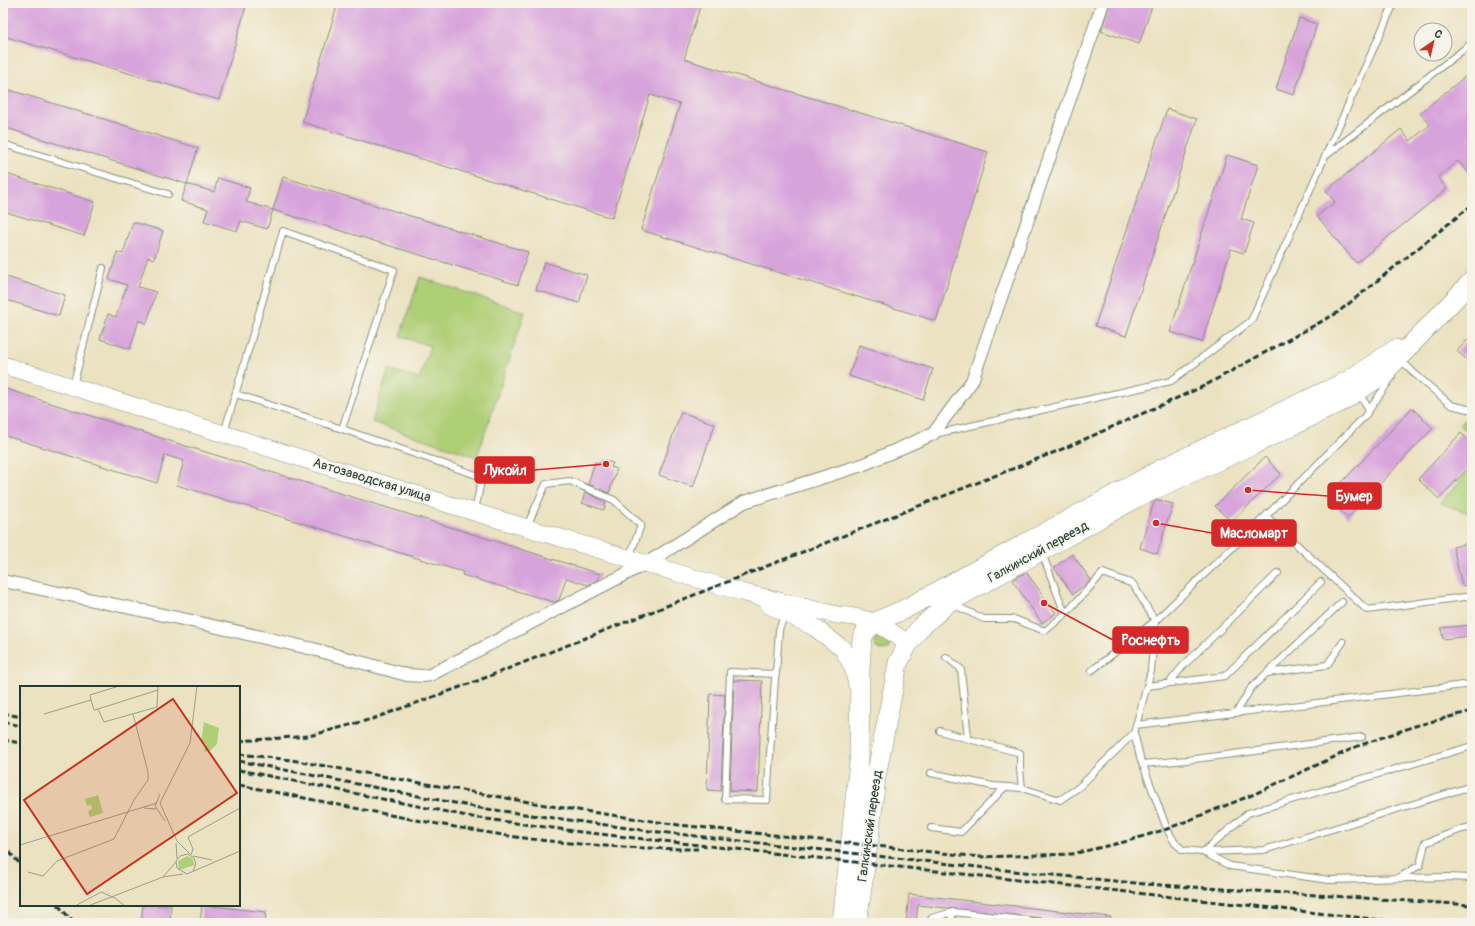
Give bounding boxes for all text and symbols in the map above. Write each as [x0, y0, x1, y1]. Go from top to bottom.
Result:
north arrow [1413, 22, 1453, 62]
text: С [1432, 27, 1445, 42]
street label: Автозаводская улица [311, 454, 433, 506]
callout: Лукойл [475, 457, 534, 483]
text: Лукойл [482, 462, 527, 479]
callout: Бумер [1328, 483, 1381, 509]
text: Бумер [1335, 488, 1373, 505]
street label: Галкинский переезд [985, 518, 1091, 586]
callout: Масломарт [1212, 520, 1296, 546]
text: Масломарт [1220, 525, 1289, 542]
callout: Роснефть [1113, 627, 1188, 653]
text: Роснефть [1122, 632, 1180, 649]
inset map [20, 686, 240, 906]
street label: Галкинский переезд [854, 769, 886, 883]

